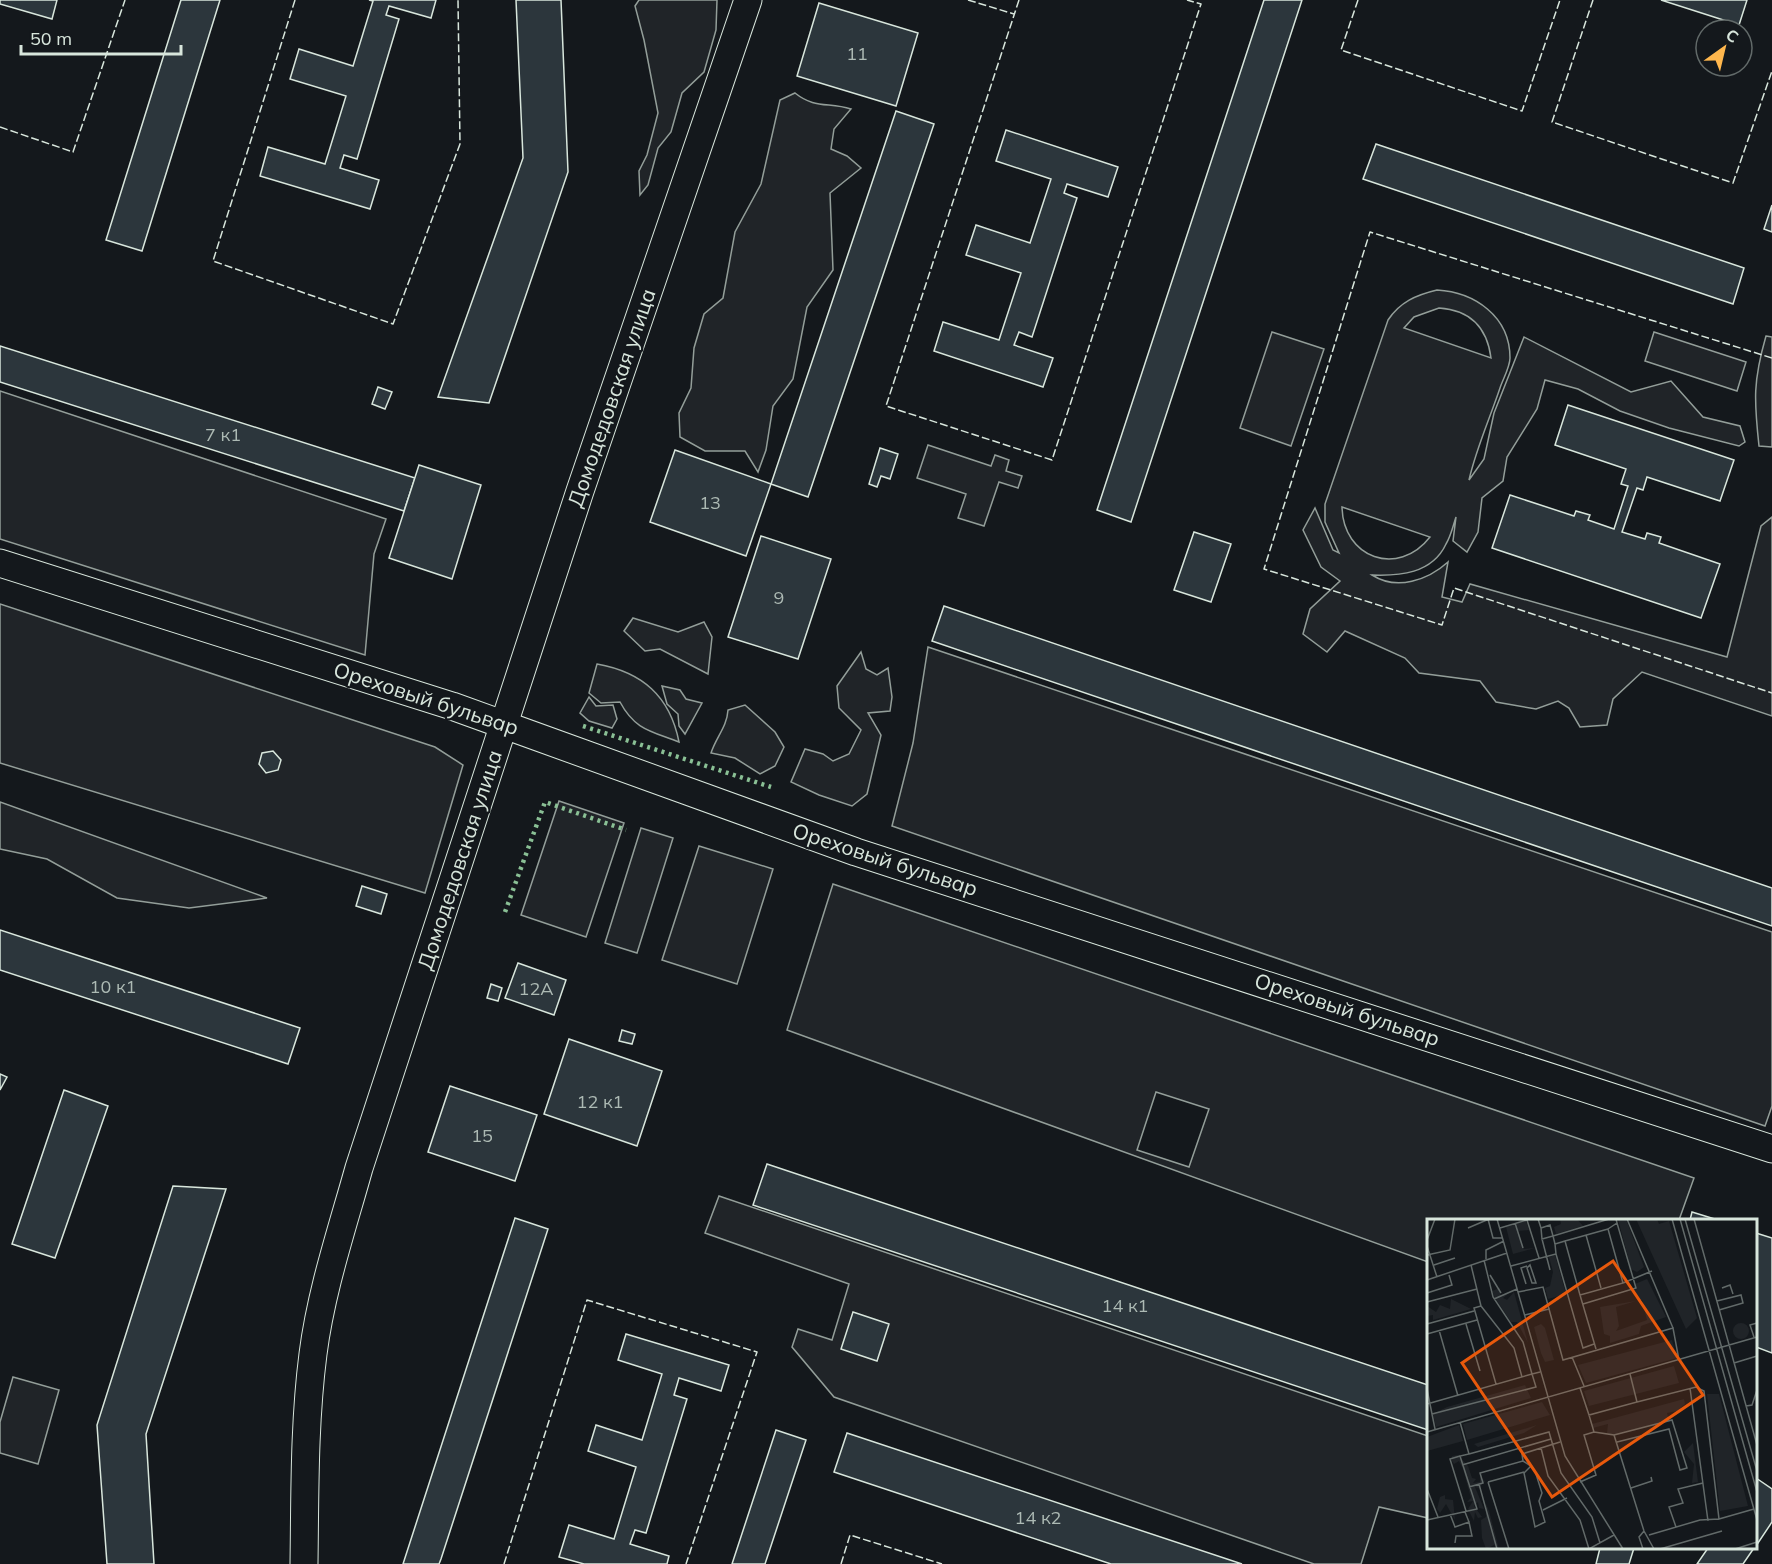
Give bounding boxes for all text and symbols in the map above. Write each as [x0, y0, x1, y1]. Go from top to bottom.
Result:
scale bar [21, 18, 182, 56]
north arrow [1694, 18, 1754, 78]
text: С [1722, 24, 1743, 47]
text: 50 m [30, 27, 72, 50]
house number: 11 [846, 42, 868, 65]
street label: Домодедовская улица [561, 285, 661, 510]
house number: 7 к1 [205, 423, 241, 446]
house number: 13 [699, 491, 721, 514]
house number: 9 [774, 586, 784, 609]
street label: Ореховый бульвар [330, 656, 522, 740]
street label: Домодедовская улица [411, 747, 507, 973]
street label: Ореховый бульвар [789, 817, 981, 901]
street label: Ореховый бульвар [1251, 967, 1443, 1051]
house number: 10 к1 [90, 975, 136, 998]
house number: 12А [519, 977, 553, 1000]
house number: 12 к1 [577, 1090, 623, 1113]
house number: 15 [471, 1124, 493, 1147]
inset map [1427, 1219, 1757, 1549]
house number: 14 к1 [1102, 1294, 1148, 1317]
house number: 14 к2 [1015, 1506, 1061, 1529]

